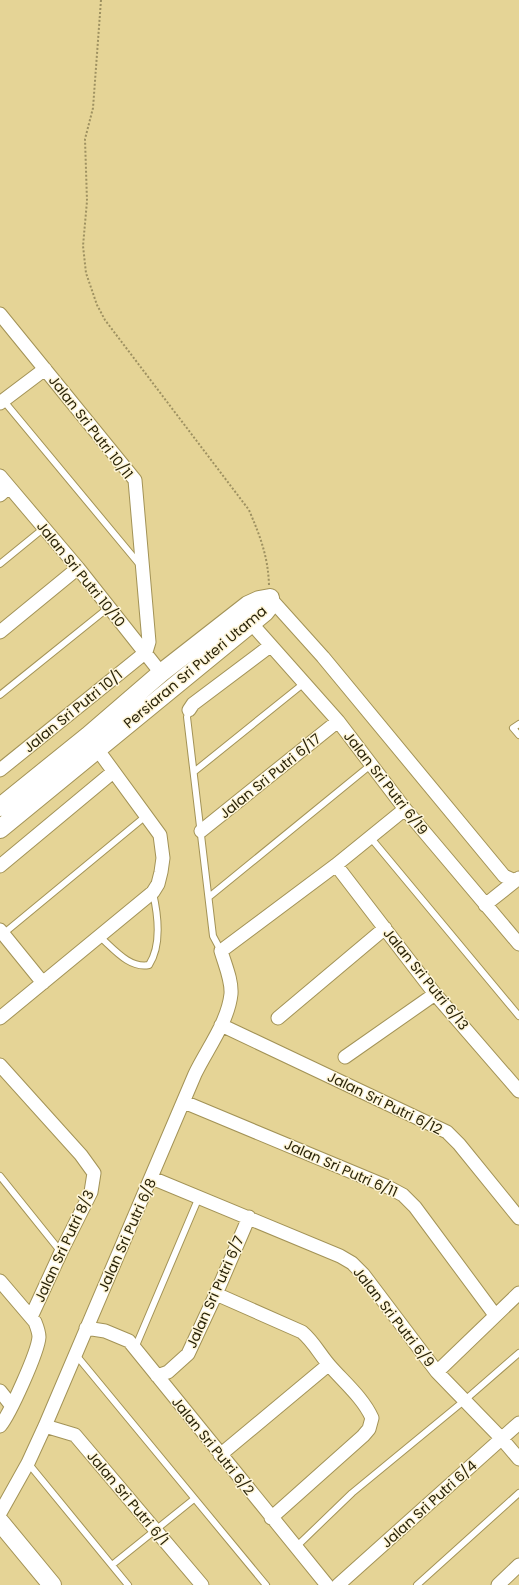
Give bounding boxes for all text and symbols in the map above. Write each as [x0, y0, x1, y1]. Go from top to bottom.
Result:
street label: Jalan Sri Putri 10/11 [44, 371, 138, 483]
street label: Jalan Sri Putri 10/10 [32, 517, 130, 631]
street label: Persiaran Sri Puteri Utama [119, 601, 271, 733]
street label: Jalan Sri Putri 10/1 [19, 665, 127, 757]
street label: Jalan Sri Putri 6/19 [339, 727, 433, 839]
street label: Jalan Sri Putri 6/17 [215, 729, 325, 823]
street label: Jalan Sri Putri 6/13 [379, 924, 473, 1034]
street label: Jalan Sri Putri 6/12 [324, 1066, 446, 1140]
street label: Jalan Sri Putri 6/11 [281, 1134, 401, 1202]
street label: Jalan Sri Putri 6/8 [93, 1175, 161, 1295]
street label: Jalan Sri Putri 8/3 [29, 1187, 99, 1305]
street label: Jalan Sri Putri 6/7 [181, 1232, 249, 1351]
street label: Jalan Sri Putri 6/9 [349, 1263, 439, 1371]
street label: Jalan Sri Putri 6/2 [167, 1393, 259, 1499]
street label: Jalan Sri Putri 6/1 [83, 1446, 173, 1550]
street label: Jalan Sri Putri 6/4 [377, 1456, 481, 1552]

